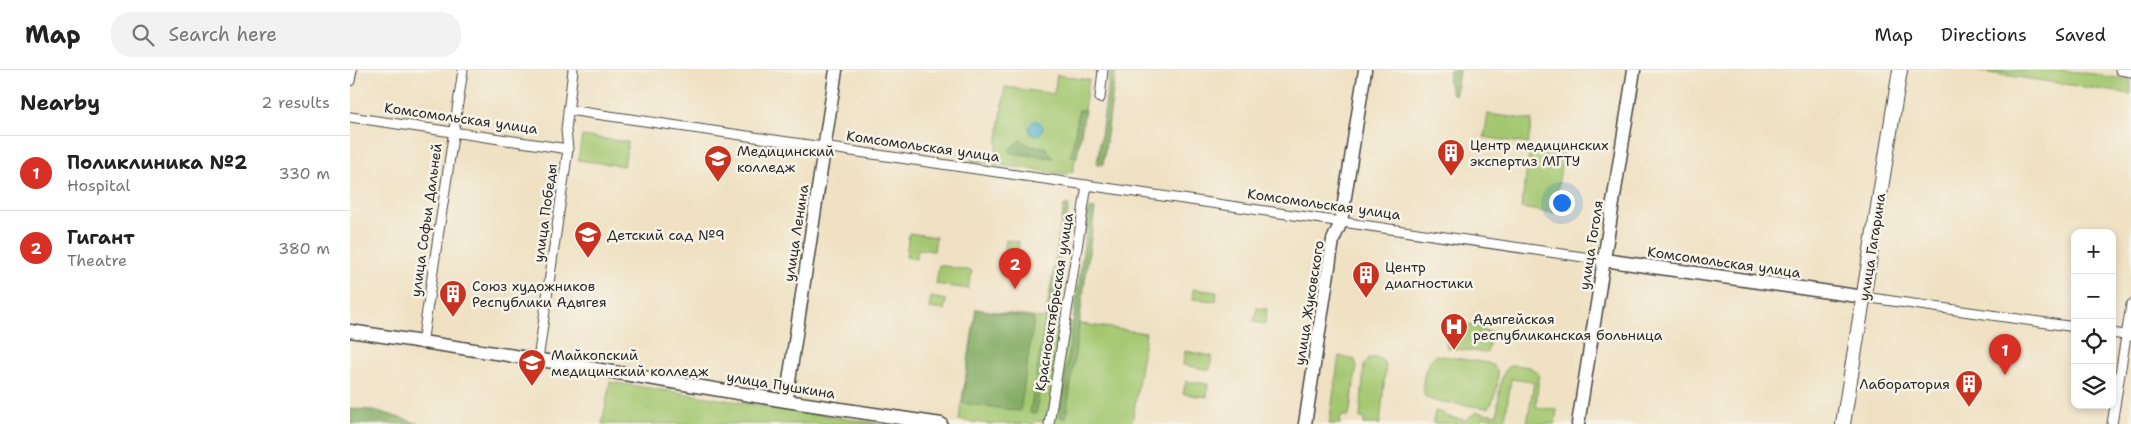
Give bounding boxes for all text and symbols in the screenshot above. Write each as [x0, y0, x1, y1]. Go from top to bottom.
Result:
search box [111, 12, 461, 57]
text: Map [25, 19, 81, 51]
icon: search [129, 21, 157, 49]
text: Search here [169, 22, 277, 47]
text: Map [1875, 23, 1913, 47]
text: Directions [1941, 23, 2027, 47]
text: Saved [2055, 23, 2106, 47]
text: Nearby [20, 89, 100, 117]
text: 2 results [261, 92, 330, 113]
street label: Комсомольская улица [383, 98, 539, 138]
street label: Комсомольская улица [845, 126, 1001, 166]
place label: Центр медицинских экспертиз МГТУ [1470, 136, 1608, 170]
building icon: Центр медицинских экспертиз МГТУ [1436, 138, 1466, 177]
street label: улица Софьи Дальней [406, 142, 446, 298]
place label: Медицинский колледж [737, 142, 834, 176]
school or university icon: Медицинский колледж [703, 144, 733, 183]
text: Поликлиника №2 [67, 150, 247, 175]
street label: улица Победы [529, 162, 561, 264]
text: 1 [32, 163, 40, 184]
text: 330 m [278, 163, 330, 184]
text: Hospital [67, 175, 130, 196]
street label: улица Ленина [779, 183, 813, 283]
street label: Комсомольская улица [1246, 184, 1402, 224]
your location [1549, 190, 1575, 216]
street label: улица Гагарина [1855, 192, 1889, 302]
street label: улица Гоголя [1575, 199, 1607, 291]
street label: Краснооктябрьская улица [1031, 211, 1077, 392]
school or university icon: Детский сад №9 [573, 220, 603, 259]
text: Гигант [67, 225, 135, 250]
place label: Детский сад №9 [607, 226, 725, 244]
map controls [2071, 229, 2116, 409]
button: + [2071, 229, 2116, 274]
text: 2 [30, 238, 42, 259]
text: 380 m [278, 238, 330, 259]
street label: улица Жуковского [1290, 239, 1328, 367]
street label: Комсомольская улица [1646, 242, 1802, 282]
pin: 2 [999, 248, 1031, 289]
text: Theatre [67, 250, 127, 271]
place label: Центр диагностики [1385, 258, 1473, 292]
building icon: Центр диагностики [1351, 260, 1381, 299]
button: − [2071, 274, 2116, 319]
place label: Союз художников Республики Адыгея [472, 277, 607, 311]
building icon: Союз художников Республики Адыгея [438, 279, 468, 318]
place label: Адыгейская республиканская больница [1473, 310, 1663, 344]
hospital icon: Адыгейская республиканская больница [1439, 312, 1469, 351]
button: locate [2071, 319, 2116, 364]
pin: 1 [1989, 334, 2021, 375]
place label: Майкопский медицинский колледж [551, 346, 709, 380]
school or university icon: Майкопский медицинский колледж [517, 348, 547, 387]
button: layers [2071, 364, 2116, 409]
street label: улица Пушкина [725, 368, 837, 403]
building icon: Лаборатория [1954, 369, 1984, 408]
place label: Лаборатория [1859, 375, 1950, 393]

